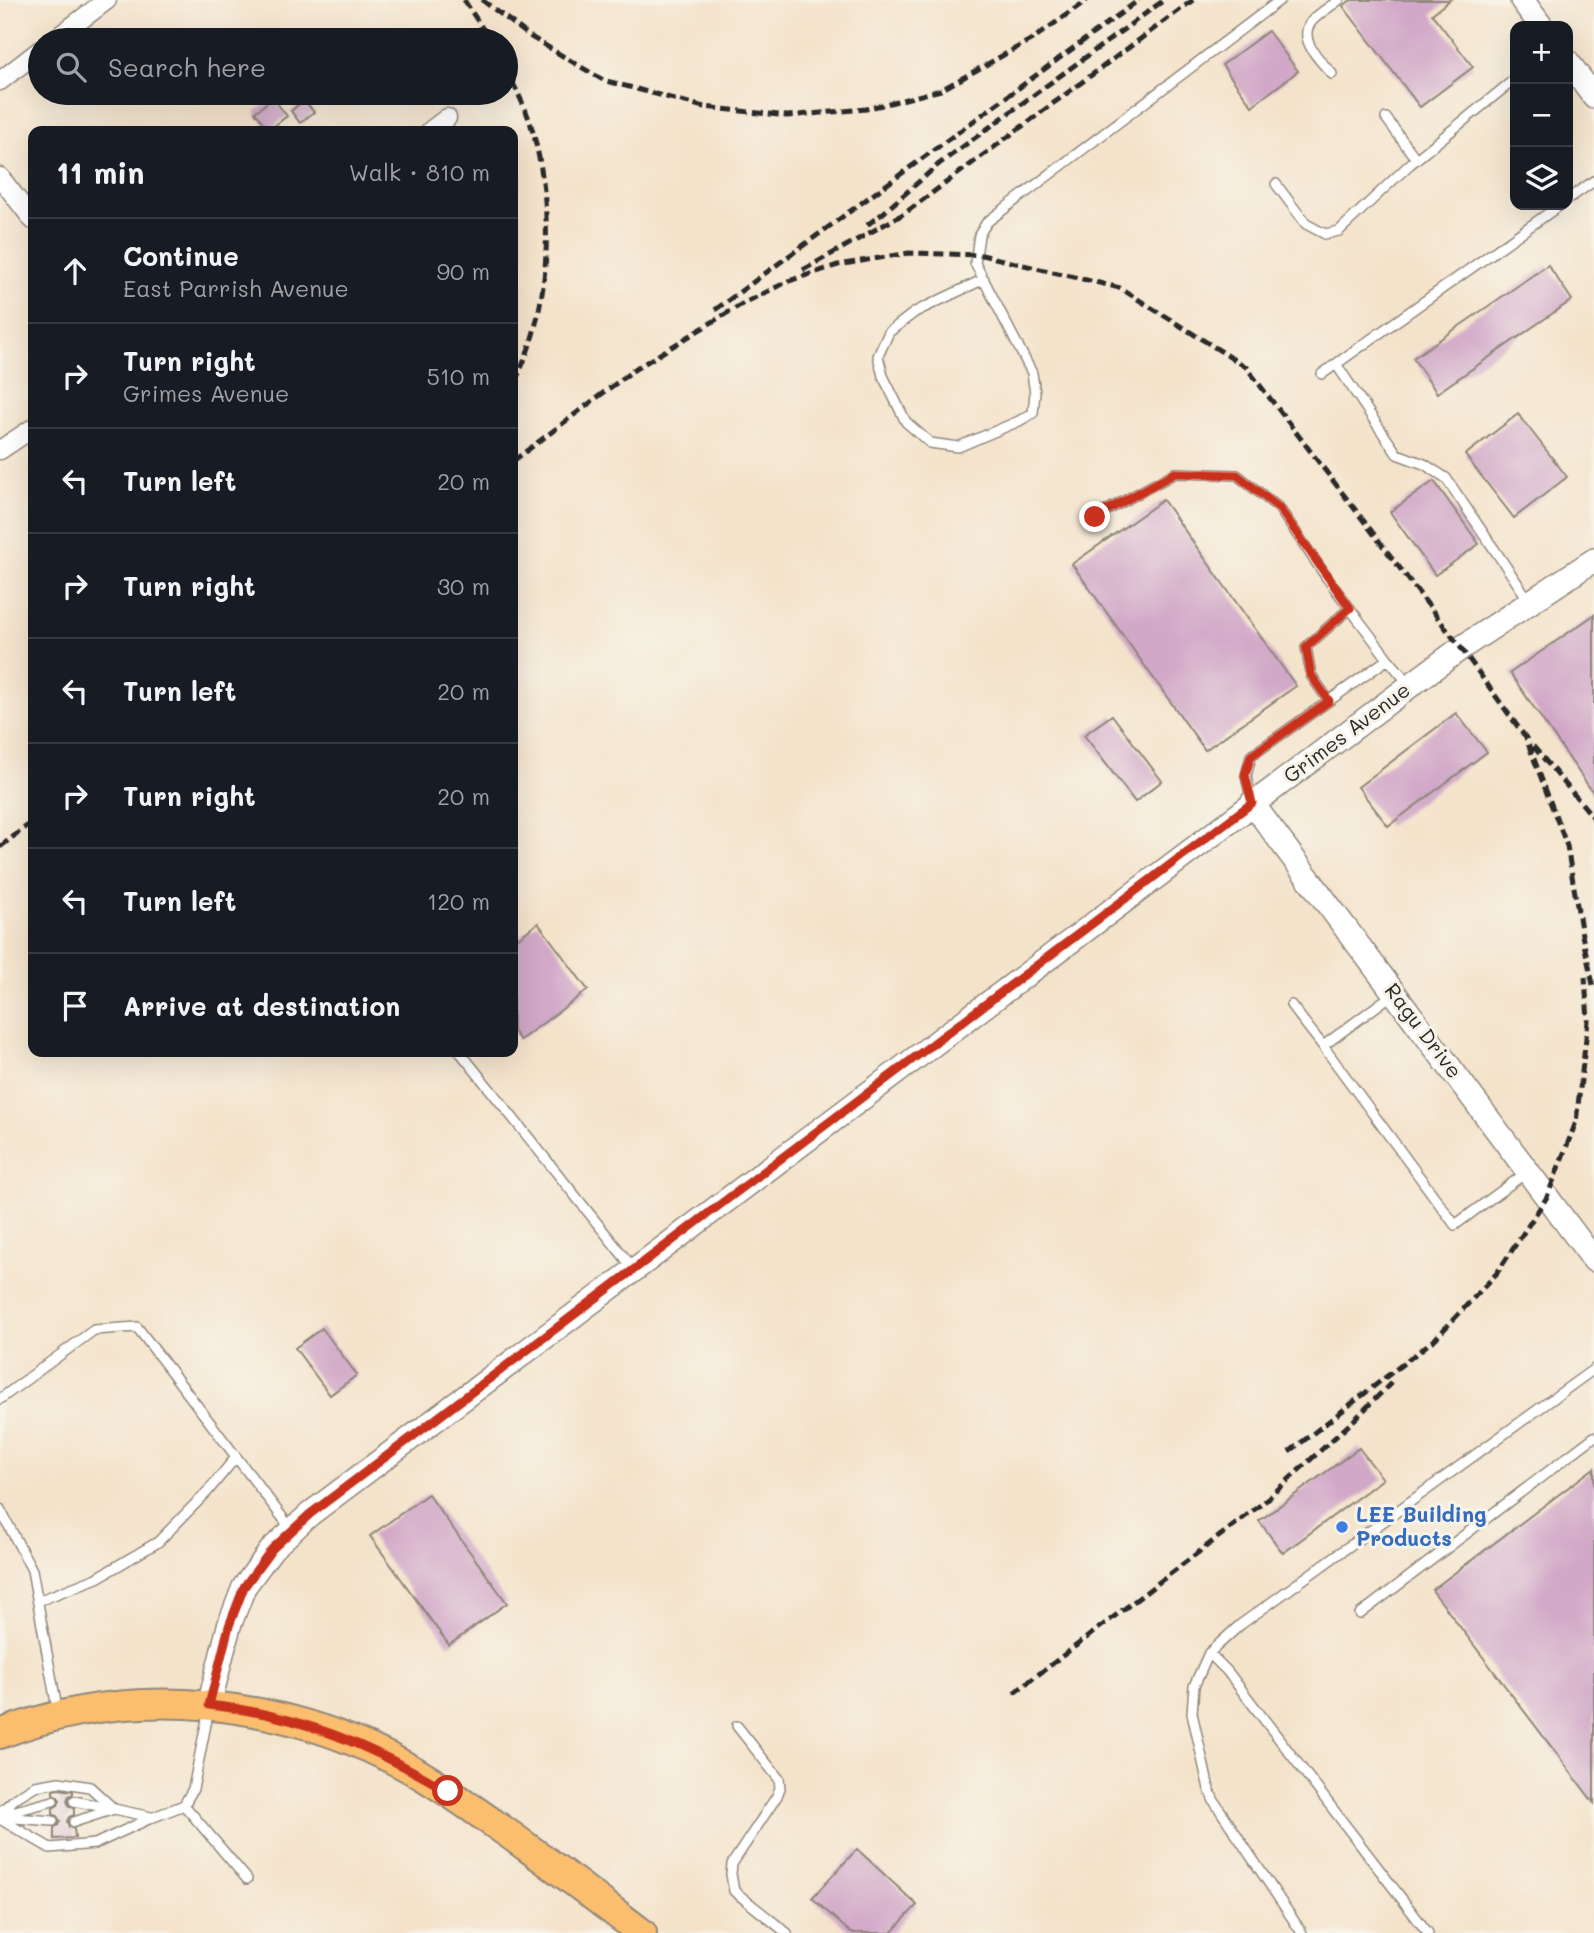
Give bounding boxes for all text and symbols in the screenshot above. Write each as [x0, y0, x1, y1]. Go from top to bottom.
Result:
map controls [1510, 21, 1573, 210]
button: + [1510, 21, 1573, 84]
search box [28, 28, 518, 105]
icon: search [52, 48, 90, 86]
text: Search here [108, 50, 266, 84]
button: − [1510, 84, 1573, 147]
button: layers [1510, 147, 1573, 210]
text: 11 min [56, 152, 145, 192]
text: Walk · 810 m [349, 157, 490, 187]
text: Continue [123, 239, 239, 273]
icon: ahead [56, 252, 94, 290]
text: 90 m [437, 256, 490, 286]
text: East Parrish Avenue [123, 273, 349, 303]
text: Turn right [123, 344, 256, 378]
icon: right [56, 357, 94, 395]
text: 510 m [426, 361, 490, 391]
text: Grimes Avenue [123, 378, 289, 408]
icon: left [56, 462, 94, 500]
text: Turn left [123, 464, 236, 498]
text: 20 m [437, 466, 490, 496]
route end [1079, 501, 1110, 532]
icon: right [56, 567, 94, 605]
text: Turn right [123, 569, 256, 603]
text: 30 m [437, 571, 490, 601]
icon: left [56, 672, 94, 710]
text: Turn left [123, 674, 236, 708]
street label: Grimes Avenue [1277, 675, 1415, 788]
text: 20 m [437, 676, 490, 706]
icon: right [56, 777, 94, 815]
text: Turn right [123, 779, 256, 813]
text: 20 m [437, 781, 490, 811]
icon: left [56, 882, 94, 920]
text: Turn left [123, 884, 236, 918]
text: 120 m [427, 886, 490, 916]
street label: Ragu Drive [1380, 977, 1469, 1083]
icon: arrive [56, 987, 94, 1025]
text: Arrive at destination [123, 989, 400, 1023]
place label: LEE Building Products [1356, 1500, 1487, 1551]
marker: LEE Building Products [1334, 1519, 1350, 1535]
route start [432, 1775, 463, 1806]

